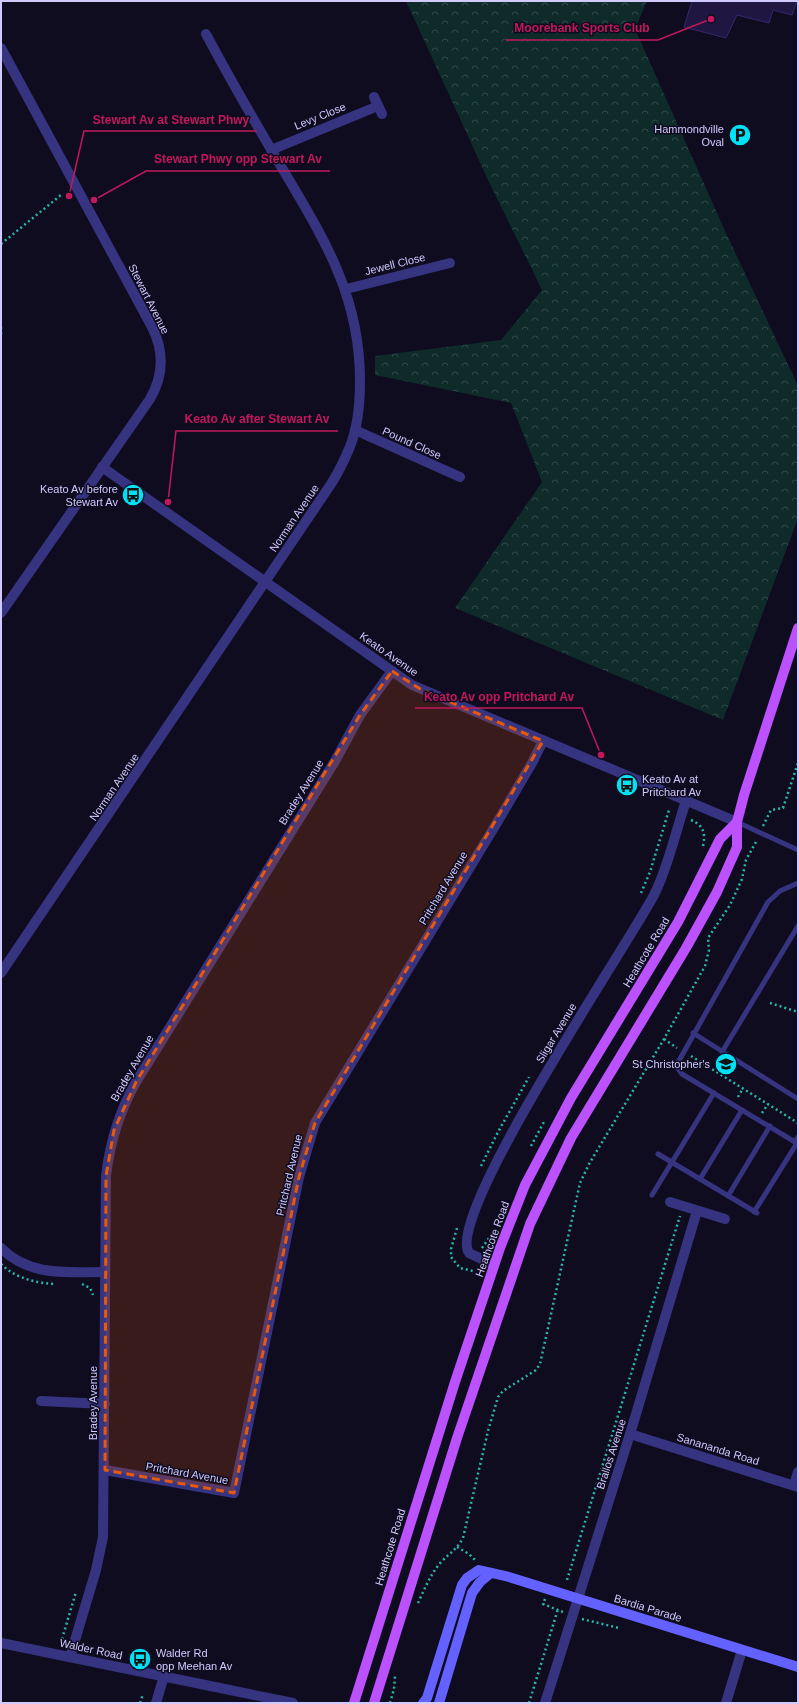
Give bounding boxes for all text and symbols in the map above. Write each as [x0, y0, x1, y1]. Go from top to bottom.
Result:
callout: Moorebank Sports Club [506, 16, 658, 40]
text: Moorebank Sports Club [514, 21, 650, 35]
street label: Levy Close [293, 100, 347, 132]
callout: Stewart Av at Stewart Phwy [84, 107, 257, 131]
text: Stewart Av at Stewart Phwy [93, 113, 250, 127]
parking icon: Hammondville Oval [727, 122, 753, 148]
place label: Hammondville Oval [654, 123, 724, 148]
callout: Stewart Phwy opp Stewart Av [146, 147, 330, 171]
text: Stewart Phwy opp Stewart Av [154, 152, 322, 166]
street label: Jewell Close [364, 251, 426, 277]
street label: Stewart Avenue [126, 262, 172, 336]
callout: Keato Av after Stewart Av [176, 407, 338, 431]
text: Keato Av after Stewart Av [185, 412, 330, 426]
street label: Pound Close [381, 425, 443, 461]
bus stop icon: Keato Av before Stewart Av [120, 482, 146, 508]
street label: Norman Avenue [267, 482, 321, 554]
place label: Keato Av before Stewart Av [40, 483, 118, 508]
street label: Keato Avenue [358, 629, 420, 679]
callout: Keato Av opp Pritchard Av [415, 684, 582, 708]
text: Keato Av opp Pritchard Av [424, 690, 574, 704]
street label: Norman Avenue [87, 751, 141, 823]
street label: Bradey Avenue [276, 757, 326, 827]
bus stop icon: Keato Av at Pritchard Av [614, 772, 640, 798]
place label: Keato Av at Pritchard Av [642, 773, 702, 798]
street label: Pritchard Avenue [416, 849, 470, 927]
street label: Heathcote Road [620, 915, 672, 989]
street label: Sligar Avenue [533, 1001, 579, 1065]
street label: Bradey Avenue [108, 1033, 156, 1103]
school or university icon: St Christopher's [713, 1051, 739, 1077]
place label: St Christopher's [632, 1058, 710, 1070]
street label: Pritchard Avenue [274, 1133, 304, 1217]
street label: Heathcote Road [473, 1200, 511, 1278]
street label: Bradey Avenue [87, 1366, 99, 1440]
street label: Brallos Avenue [594, 1417, 628, 1491]
street label: Sanananda Road [675, 1431, 761, 1467]
street label: Pritchard Avenue [145, 1460, 229, 1486]
street label: Heathcote Road [373, 1507, 407, 1587]
street label: Bardia Parade [613, 1592, 683, 1624]
street label: Walder Road [59, 1636, 123, 1662]
bus stop icon: Walder Rd opp Meehan Av [127, 1646, 153, 1672]
place label: Walder Rd opp Meehan Av [156, 1647, 233, 1672]

